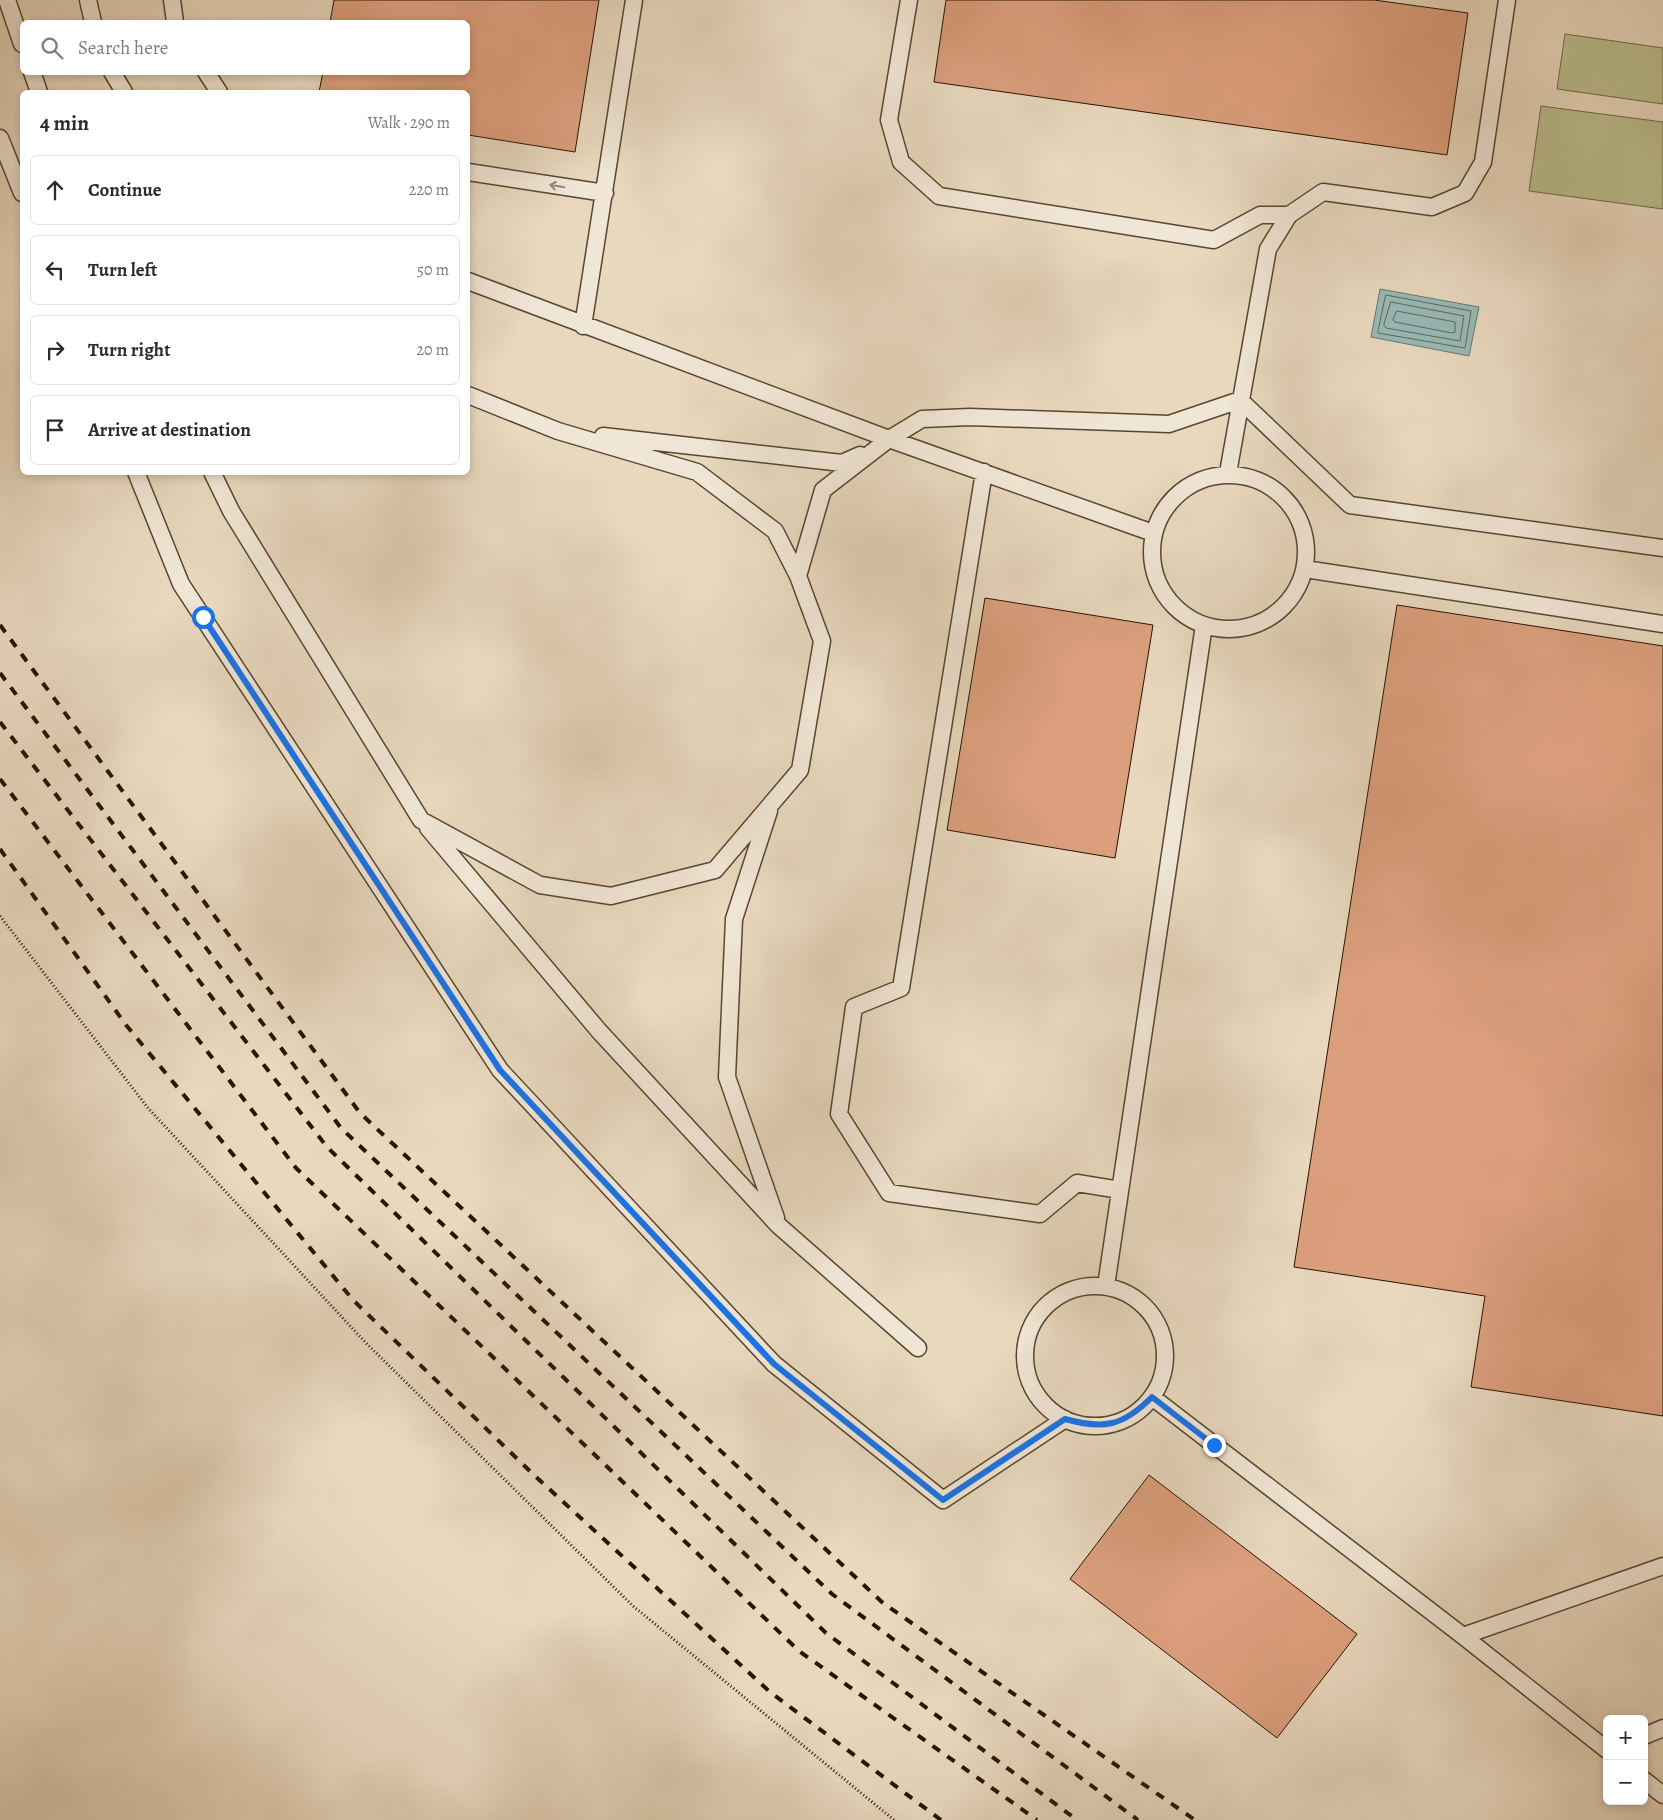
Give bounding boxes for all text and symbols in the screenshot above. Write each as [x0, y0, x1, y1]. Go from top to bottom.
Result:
search box [20, 20, 470, 75]
icon: search [38, 34, 66, 62]
text: Search here [78, 35, 168, 61]
text: 4 min [40, 109, 89, 137]
text: Walk · 290 m [368, 112, 450, 134]
icon: ahead [41, 176, 69, 204]
text: Continue [88, 177, 162, 203]
text: 220 m [409, 179, 449, 201]
one-way arrow [549, 180, 565, 190]
icon: left [41, 256, 69, 284]
text: Turn left [88, 257, 157, 283]
text: 50 m [417, 259, 449, 281]
icon: right [41, 336, 69, 364]
text: Turn right [88, 337, 170, 363]
text: 20 m [416, 339, 449, 361]
icon: arrive [41, 416, 69, 444]
text: Arrive at destination [88, 417, 251, 443]
route start [192, 606, 215, 629]
route end [1203, 1434, 1226, 1457]
map controls [1603, 1715, 1648, 1805]
button: + [1603, 1715, 1648, 1760]
button: − [1603, 1760, 1648, 1805]

